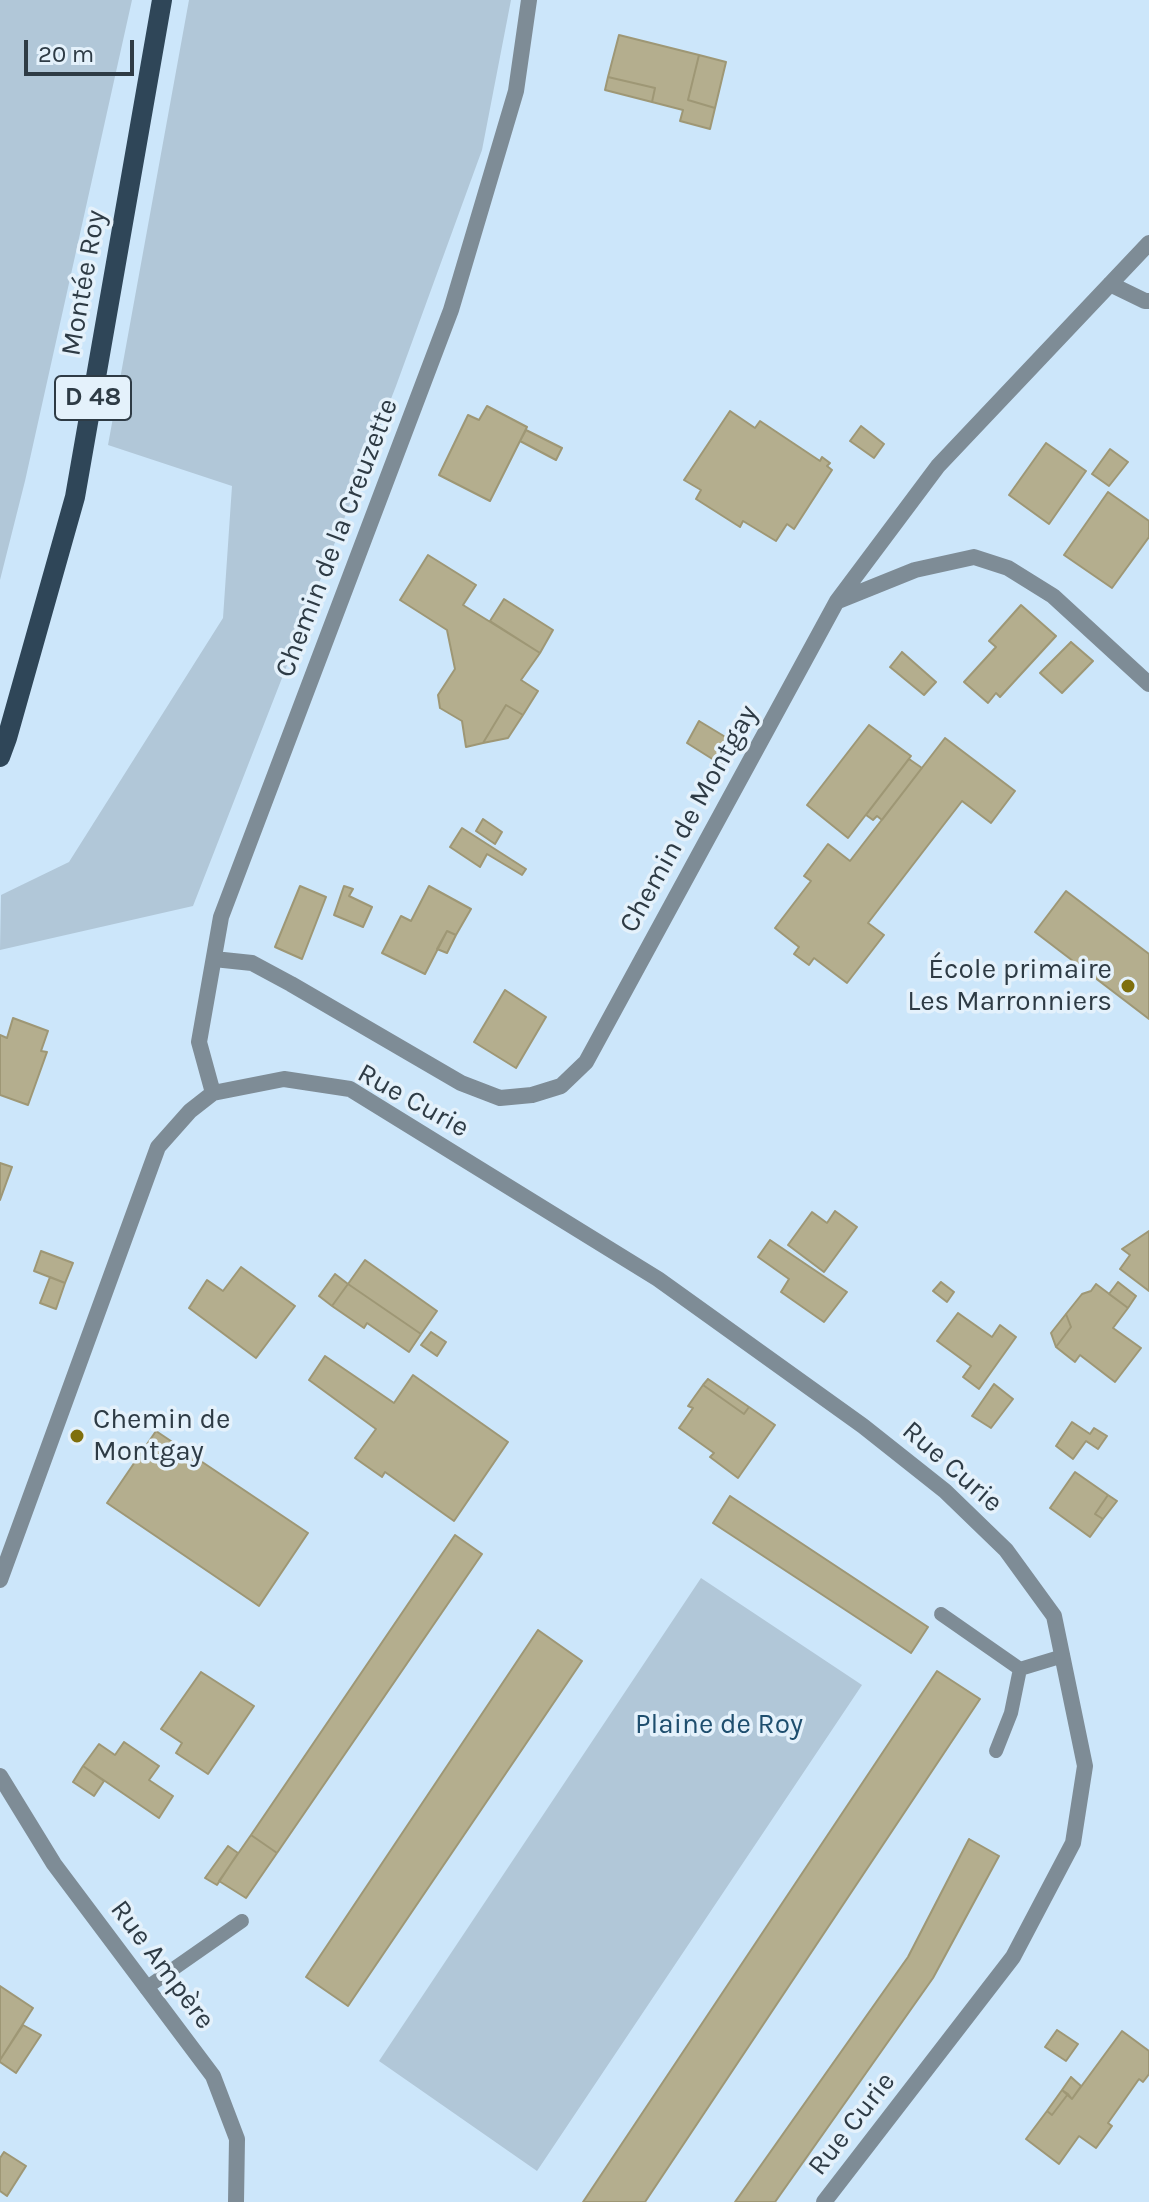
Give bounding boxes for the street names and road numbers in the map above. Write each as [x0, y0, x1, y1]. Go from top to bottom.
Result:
street label: Montée Roy [55, 208, 113, 358]
road number: D 48 [55, 376, 131, 420]
street label: Chemin de la Creuzette [268, 394, 406, 682]
street label: Chemin de Montgay [613, 699, 765, 939]
street label: Rue Curie [351, 1057, 475, 1145]
street label: Rue Curie [895, 1414, 1009, 1520]
street label: Rue Ampère [103, 1894, 221, 2036]
street label: Rue Curie [801, 2066, 903, 2182]

